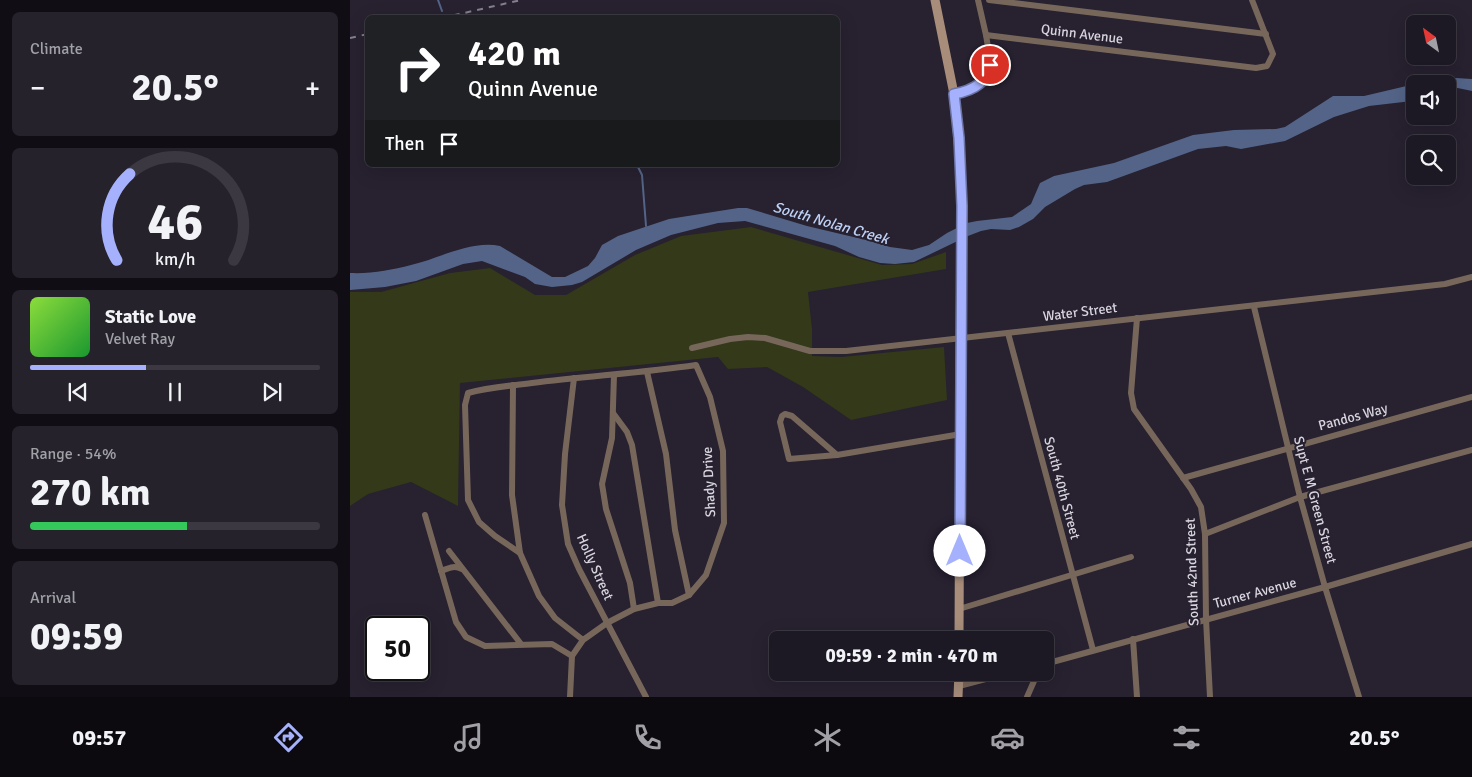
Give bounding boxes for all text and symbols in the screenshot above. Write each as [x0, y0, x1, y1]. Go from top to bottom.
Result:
north arrow [1406, 15, 1456, 65]
map controls [1406, 15, 1456, 185]
street label: Quinn Avenue [1040, 21, 1124, 47]
text: 420 m [468, 32, 561, 75]
icon: right [385, 35, 450, 100]
text: Climate [30, 39, 83, 59]
pin [969, 44, 1011, 86]
icon: arrive [976, 51, 1004, 79]
text: 20.5° [131, 64, 219, 111]
text: − [30, 71, 45, 105]
text: + [305, 71, 320, 105]
text: Quinn Avenue [468, 75, 598, 102]
button: sound [1406, 75, 1456, 125]
icon: arrive [435, 130, 463, 158]
text: Then [385, 132, 425, 156]
button: search [1406, 135, 1456, 185]
text: 46 [147, 190, 203, 254]
water label: South Nolan Creek [771, 198, 892, 249]
text: km/h [155, 248, 195, 270]
street label: Water Street [1042, 299, 1118, 325]
text: Static Love [105, 305, 196, 329]
text: Velvet Ray [105, 329, 175, 349]
icon: previous [64, 378, 92, 406]
icon: pause [161, 378, 189, 406]
icon: next [258, 378, 286, 406]
street label: Pandos Way [1316, 399, 1390, 434]
street label: Supt E M Green Street [1290, 434, 1340, 566]
street label: South 40th Street [1040, 435, 1084, 541]
text: Range · 54% [30, 444, 116, 464]
street label: Shady Drive [699, 446, 719, 518]
text: 270 km [30, 469, 151, 516]
street label: South 42nd Street [1182, 518, 1202, 626]
position arrow [933, 524, 985, 576]
street label: Holly Street [573, 531, 617, 603]
street label: Turner Avenue [1212, 574, 1298, 612]
text: Arrival [30, 588, 76, 608]
text: 09:59 [30, 613, 123, 660]
speed limit sign: 50 [365, 616, 430, 681]
text: 09:59 · 2 min · 470 m [825, 644, 998, 668]
icon: directions [271, 720, 306, 755]
icon: music [451, 720, 486, 755]
icon: phone [630, 720, 665, 755]
icon: climate [810, 720, 845, 755]
icon: car [990, 720, 1025, 755]
icon: filters [1169, 720, 1204, 755]
text: 09:57 [72, 724, 126, 751]
text: 20.5° [1349, 724, 1400, 751]

